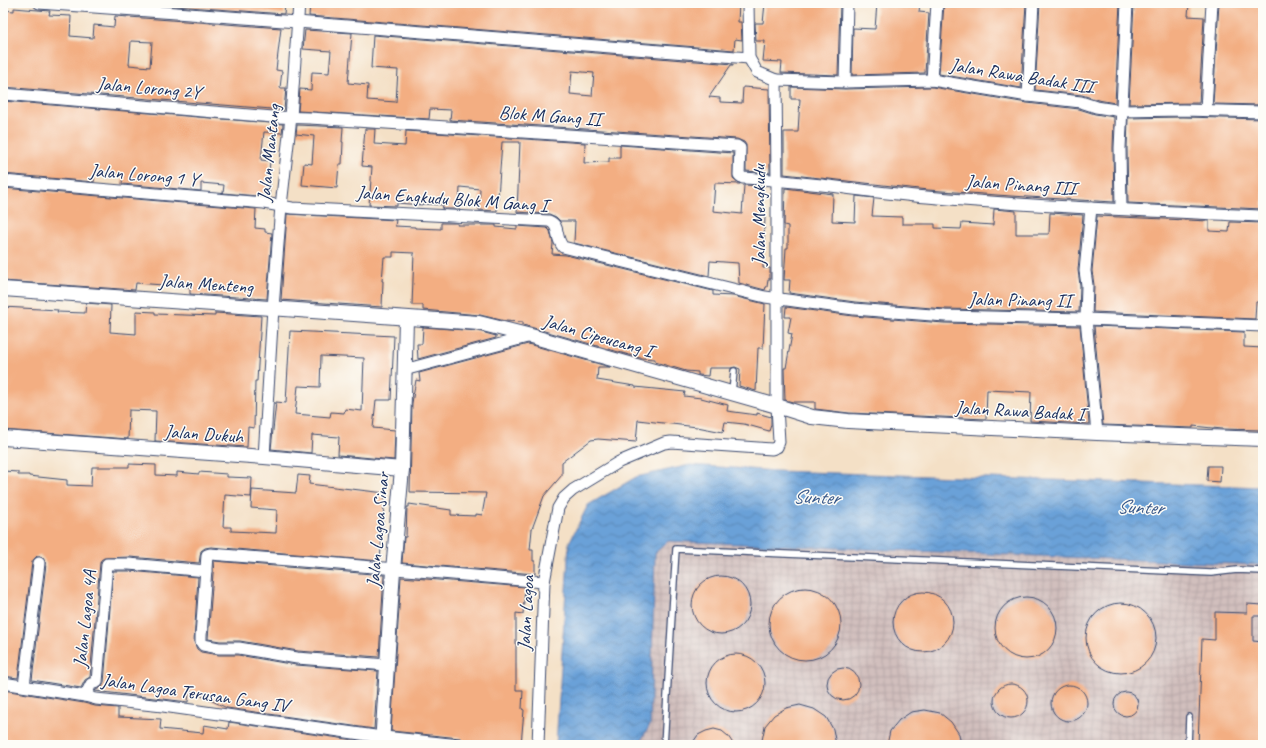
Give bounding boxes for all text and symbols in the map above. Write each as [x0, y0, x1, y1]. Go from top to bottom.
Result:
street label: Jalan Rawa Badak III [947, 53, 1100, 100]
street label: Jalan Lorong 2Y [95, 71, 205, 105]
street label: Blok M Gang II [498, 100, 606, 132]
street label: Jalan Mantang [252, 102, 286, 204]
street label: Jalan Lorong 1 Y [88, 158, 203, 192]
street label: Jalan Mengkudu [747, 162, 771, 267]
street label: Jalan Pinang III [964, 169, 1081, 201]
street label: Jalan Engkudu Blok M Gang I [355, 180, 553, 218]
street label: Jalan Menteng [157, 269, 255, 299]
street label: Jalan Pinang II [967, 287, 1076, 313]
street label: Jalan Cipeucang I [539, 309, 660, 364]
street label: Jalan Rawa Badak I [954, 396, 1090, 427]
street label: Jalan Dukuh [163, 419, 245, 449]
street label: Jalan Lagoa Sinar [361, 470, 395, 590]
water label: Sunter [793, 484, 843, 510]
water label: Sunter [1117, 494, 1167, 520]
street label: Jalan Lagoa 4A [68, 568, 102, 670]
street label: Jalan Lagoa [512, 574, 540, 652]
street label: Jalan Lagoa Terusan Gang IV [99, 668, 294, 719]

